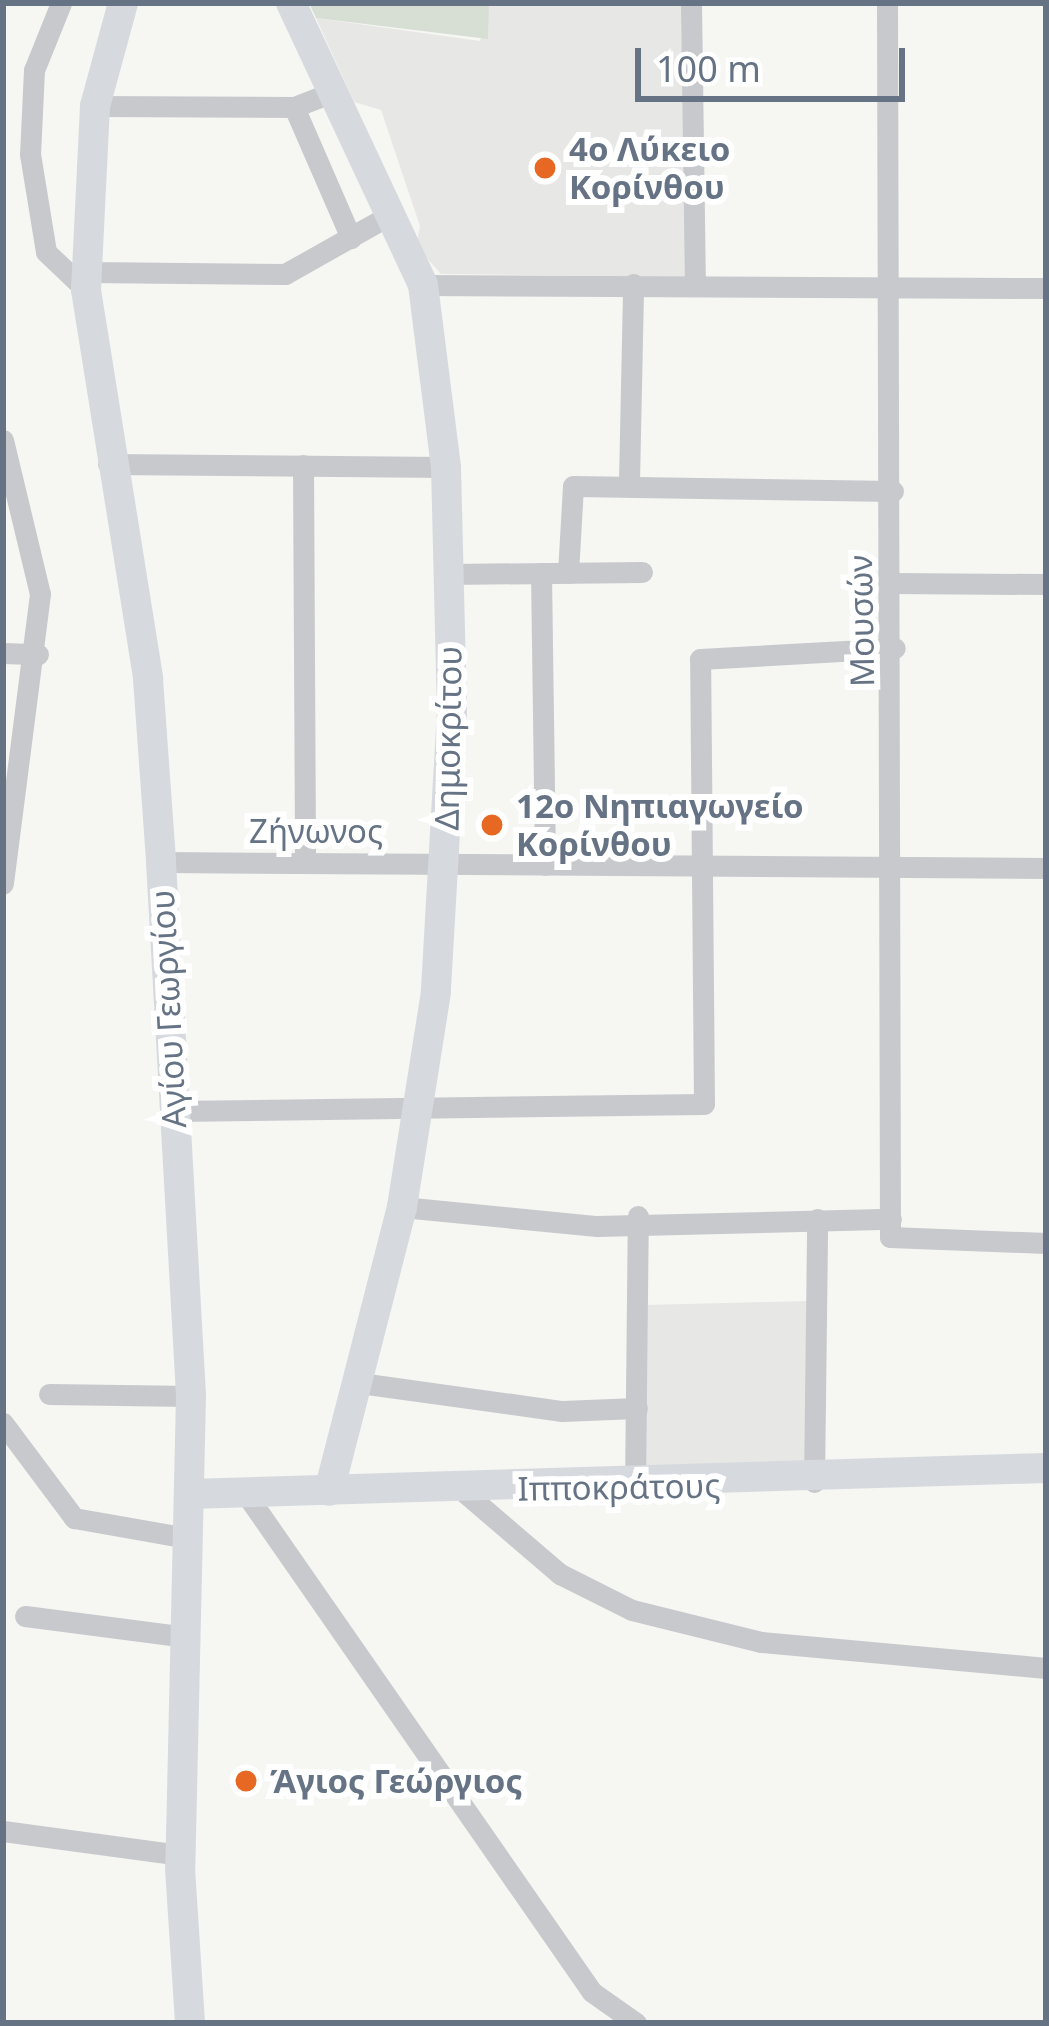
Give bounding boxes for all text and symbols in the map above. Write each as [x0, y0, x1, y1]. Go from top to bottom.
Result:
scale bar [641, 24, 911, 98]
text: 100 m [656, 44, 761, 93]
place label: 4ο Λύκειο Κορίνθου [569, 129, 730, 207]
marker: 4ο Λύκειο Κορίνθου [532, 155, 558, 181]
street label: Μουσών [840, 555, 882, 687]
street label: Δημοκρίτου [427, 645, 469, 831]
place label: 12ο Νηπιαγωγείο Κορίνθου [516, 786, 804, 864]
street label: Ζήνωνος [249, 811, 383, 851]
marker: 12ο Νηπιαγωγείο Κορίνθου [479, 812, 505, 838]
street label: Αγίου Γεωργίου [142, 889, 194, 1129]
street label: Ιπποκράτους [517, 1465, 721, 1509]
place label: Άγιος Γεώργιος [270, 1761, 522, 1801]
marker: Άγιος Γεώργιος [233, 1768, 259, 1794]

